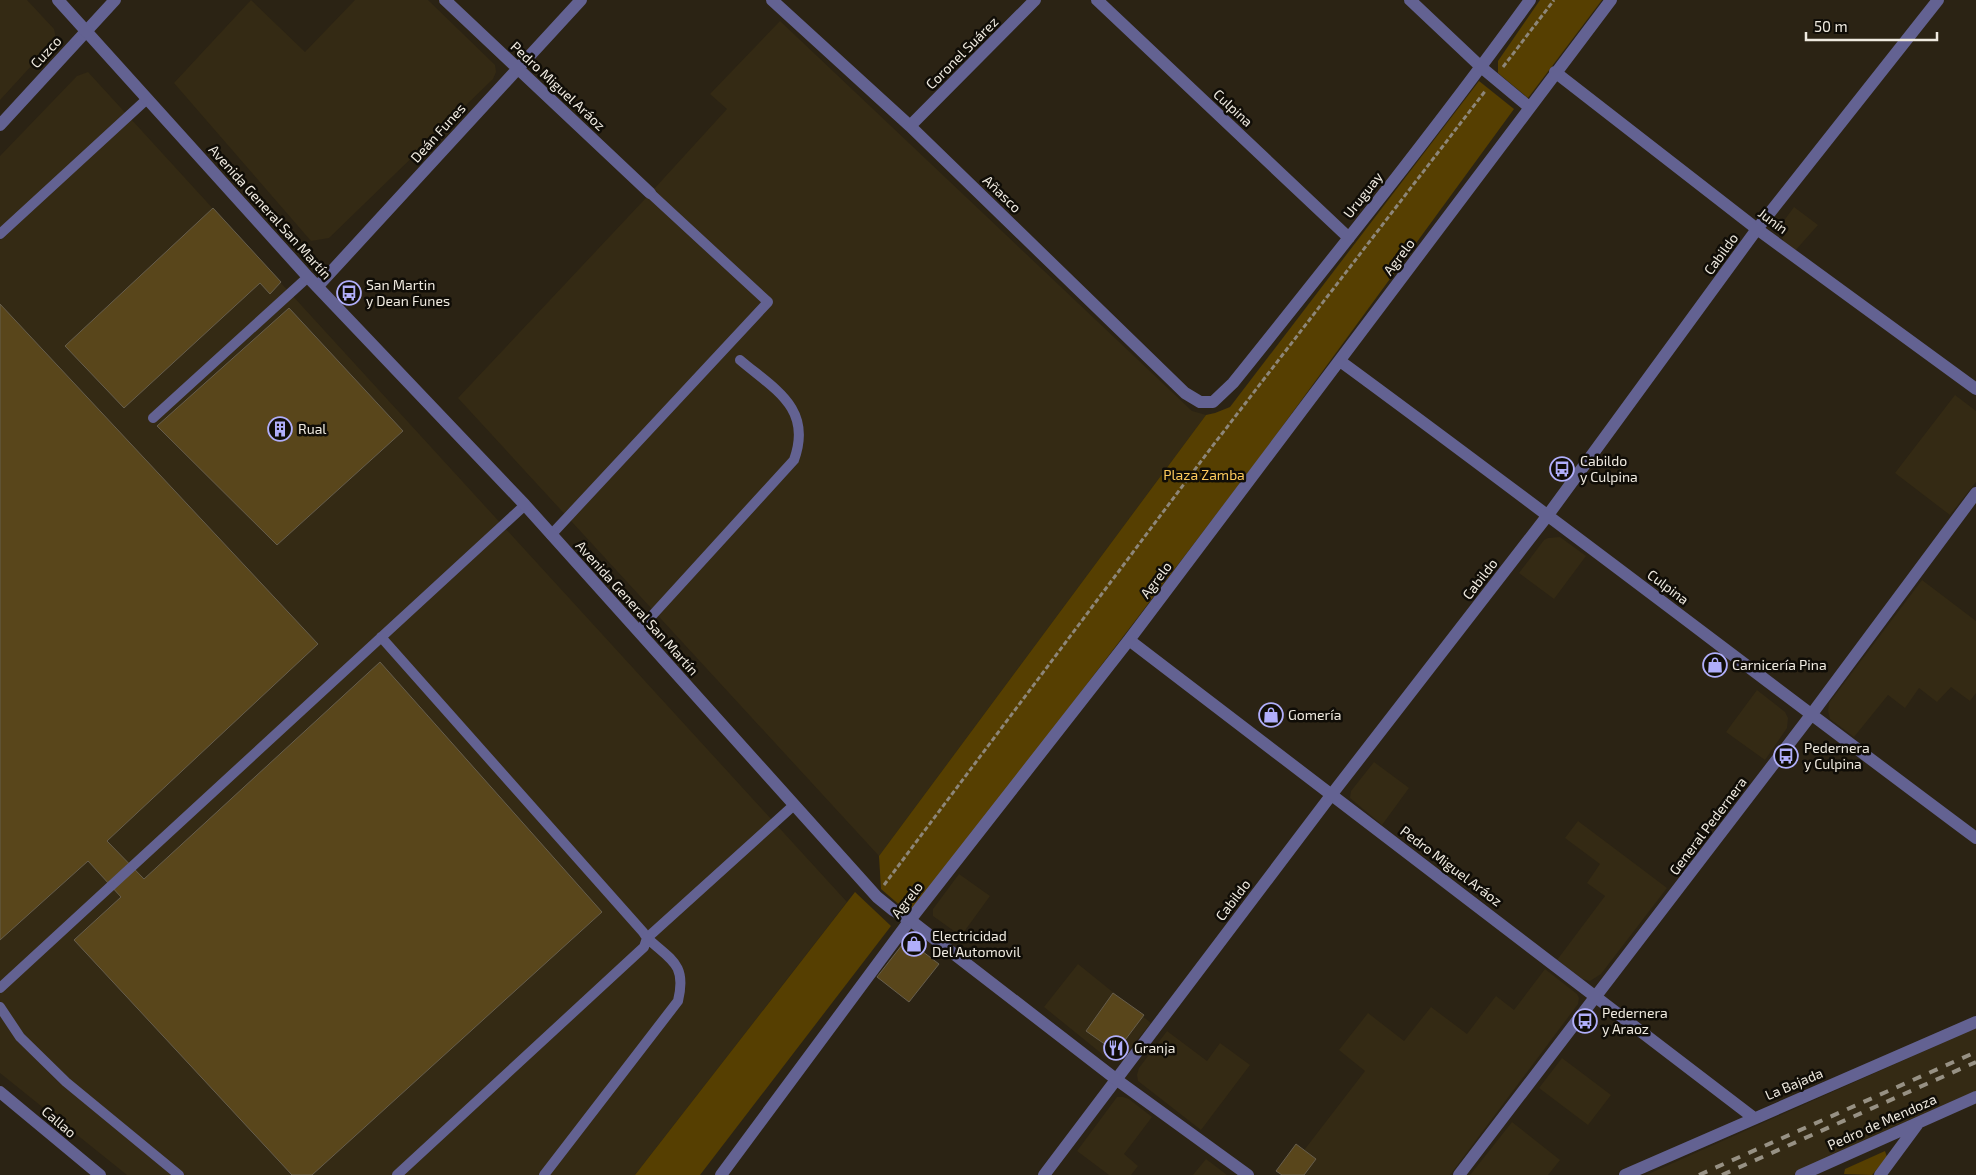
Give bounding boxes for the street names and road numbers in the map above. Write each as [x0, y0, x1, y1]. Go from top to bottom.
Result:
street label: Coronel Suárez [922, 13, 1001, 92]
street label: Cuzco [27, 32, 65, 71]
street label: Pedro Miguel Aráoz [508, 37, 609, 134]
street label: Culpina [1210, 85, 1257, 130]
street label: Deán Funes [407, 100, 469, 166]
street label: Avenida General San Martín [205, 141, 335, 282]
street label: Uruguay [1339, 168, 1386, 221]
street label: Añasco [980, 171, 1025, 216]
street label: Junín [1755, 204, 1791, 237]
street label: Cabildo [1700, 230, 1741, 278]
street label: Agrelo [1379, 235, 1418, 278]
street label: Avenida General San Martín [572, 537, 702, 678]
street label: Cabildo [1458, 555, 1501, 603]
street label: Agrelo [1136, 558, 1175, 601]
street label: Culpina [1644, 566, 1692, 608]
street label: General Pedernera [1665, 773, 1750, 878]
street label: Pedro Miguel Aráoz [1397, 822, 1506, 909]
street label: Cabildo [1212, 876, 1254, 924]
street label: Agrelo [887, 878, 926, 921]
street label: La Bajada [1762, 1064, 1825, 1103]
street label: Pedro de Mendoza [1825, 1090, 1939, 1153]
street label: Callao [39, 1102, 80, 1141]

